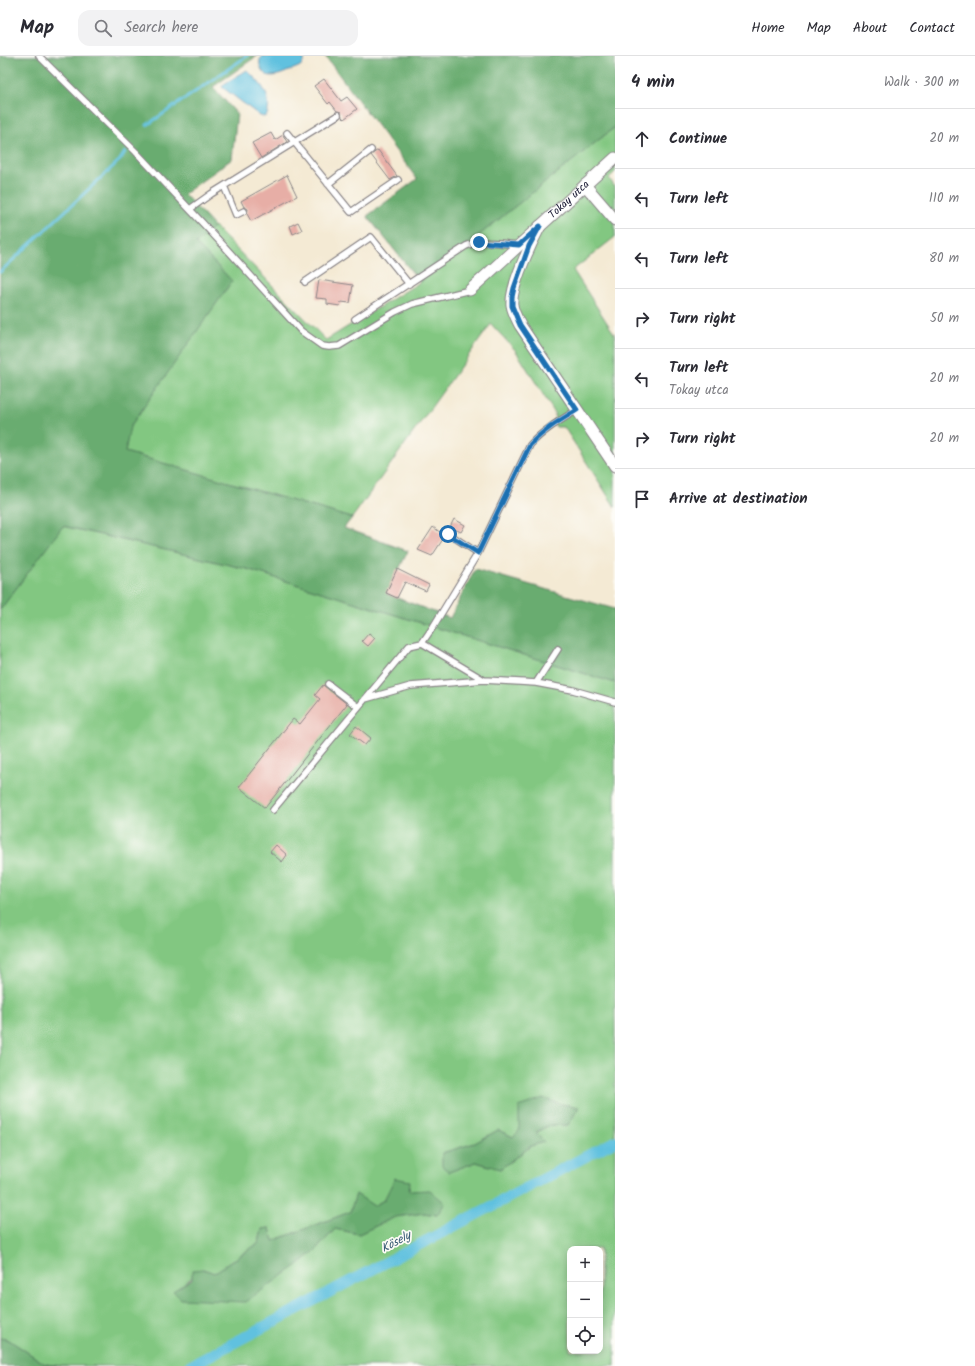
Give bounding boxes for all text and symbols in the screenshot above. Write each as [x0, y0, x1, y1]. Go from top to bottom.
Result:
search box [78, 10, 358, 46]
text: Map [20, 13, 54, 43]
text: Search here [124, 16, 198, 40]
icon: search [92, 17, 114, 39]
text: Home [751, 17, 785, 39]
text: Map [807, 17, 831, 39]
text: About [853, 17, 887, 39]
text: Contact [909, 17, 955, 39]
text: 4 min [631, 69, 675, 96]
text: Walk · 300 m [884, 72, 959, 93]
text: Continue [669, 127, 727, 151]
icon: ahead [631, 128, 653, 150]
text: 20 m [929, 128, 959, 149]
street label: Tokay utca [544, 176, 594, 223]
text: Turn left [669, 187, 729, 211]
icon: left [631, 188, 653, 210]
text: 110 m [929, 188, 959, 209]
route end [470, 233, 488, 251]
text: Turn left [669, 247, 729, 271]
icon: left [631, 248, 653, 270]
text: 80 m [929, 248, 959, 269]
text: Turn right [669, 307, 736, 331]
icon: right [631, 308, 653, 330]
text: 50 m [930, 308, 959, 329]
text: Turn left [669, 356, 729, 380]
icon: left [631, 368, 653, 390]
text: 20 m [929, 368, 959, 389]
text: Tokay utca [669, 380, 729, 401]
text: Turn right [669, 427, 736, 451]
icon: right [631, 428, 653, 450]
text: 20 m [929, 428, 959, 449]
text: Arrive at destination [669, 487, 808, 511]
icon: arrive [631, 488, 653, 510]
route start [439, 525, 457, 543]
water label: Kösely [378, 1225, 416, 1258]
map controls [567, 1246, 603, 1354]
button: + [567, 1246, 603, 1282]
button: − [567, 1282, 603, 1318]
button: locate [567, 1318, 603, 1354]

